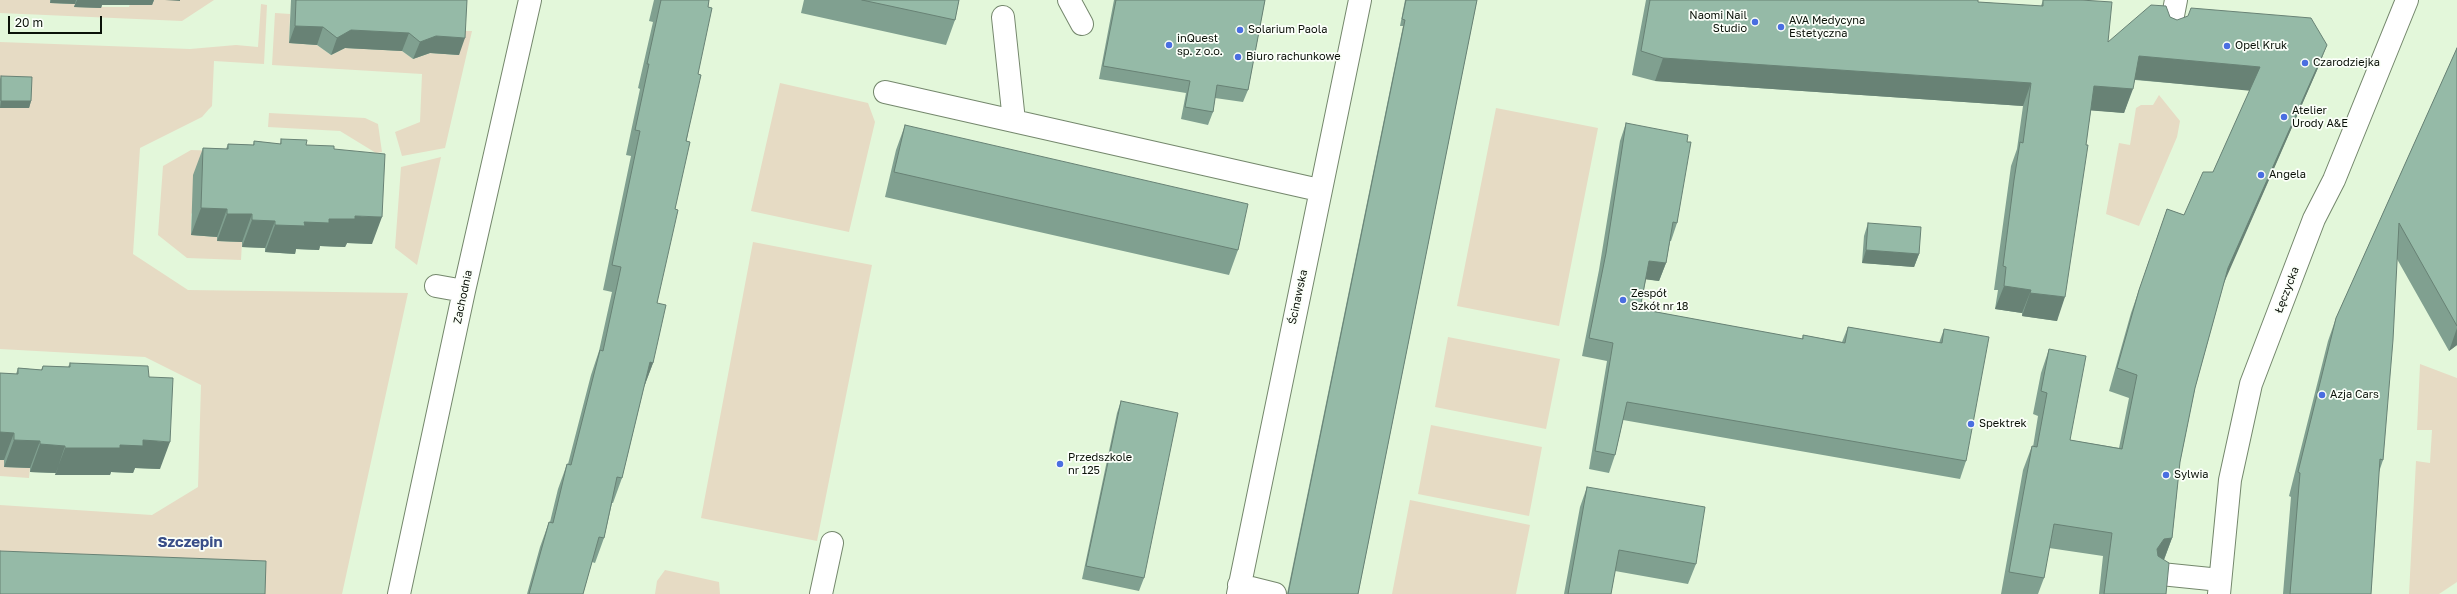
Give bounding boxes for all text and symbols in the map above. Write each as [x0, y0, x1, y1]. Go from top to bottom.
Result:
scale bar [10, 8, 104, 34]
place label: Naomi Nail Studio [1689, 9, 1747, 35]
place label: AVA Medycyna Estetyczna [1789, 14, 1865, 40]
text: 20 m [15, 15, 43, 30]
marker: Naomi Nail Studio [1750, 17, 1760, 27]
marker: AVA Medycyna Estetyczna [1776, 22, 1786, 32]
place label: Solarium Paola [1248, 23, 1327, 37]
marker: Solarium Paola [1235, 25, 1245, 35]
place label: inQuest sp. z o.o. [1177, 32, 1223, 58]
place label: Opel Kruk [2235, 39, 2287, 53]
marker: inQuest sp. z o.o. [1164, 40, 1174, 50]
marker: Opel Kruk [2222, 41, 2232, 51]
place label: Biuro rachunkowe [1246, 50, 1341, 64]
marker: Biuro rachunkowe [1233, 52, 1243, 62]
place label: Czarodziejka [2313, 56, 2380, 70]
marker: Czarodziejka [2300, 58, 2310, 68]
place label: Atelier Urody A&E [2292, 104, 2348, 130]
marker: Atelier Urody A&E [2279, 112, 2289, 122]
place label: Angela [2269, 168, 2306, 182]
marker: Angela [2256, 170, 2266, 180]
street label: Łęczycka [2272, 265, 2302, 315]
street label: Ścinawska [1286, 268, 1310, 326]
street label: Zachodnia [451, 269, 475, 325]
place label: Zespół Szkół nr 18 [1631, 287, 1689, 313]
marker: Zespół Szkół nr 18 [1618, 295, 1628, 305]
place label: Azja Cars [2330, 388, 2379, 402]
marker: Azja Cars [2317, 390, 2327, 400]
place label: Spektrek [1979, 417, 2027, 431]
marker: Spektrek [1966, 419, 1976, 429]
place label: Przedszkole nr 125 [1068, 451, 1132, 477]
marker: Przedszkole nr 125 [1055, 459, 1065, 469]
place label: Sylwia [2174, 468, 2209, 482]
marker: Sylwia [2161, 470, 2171, 480]
district label: Szczepin [157, 533, 223, 551]

